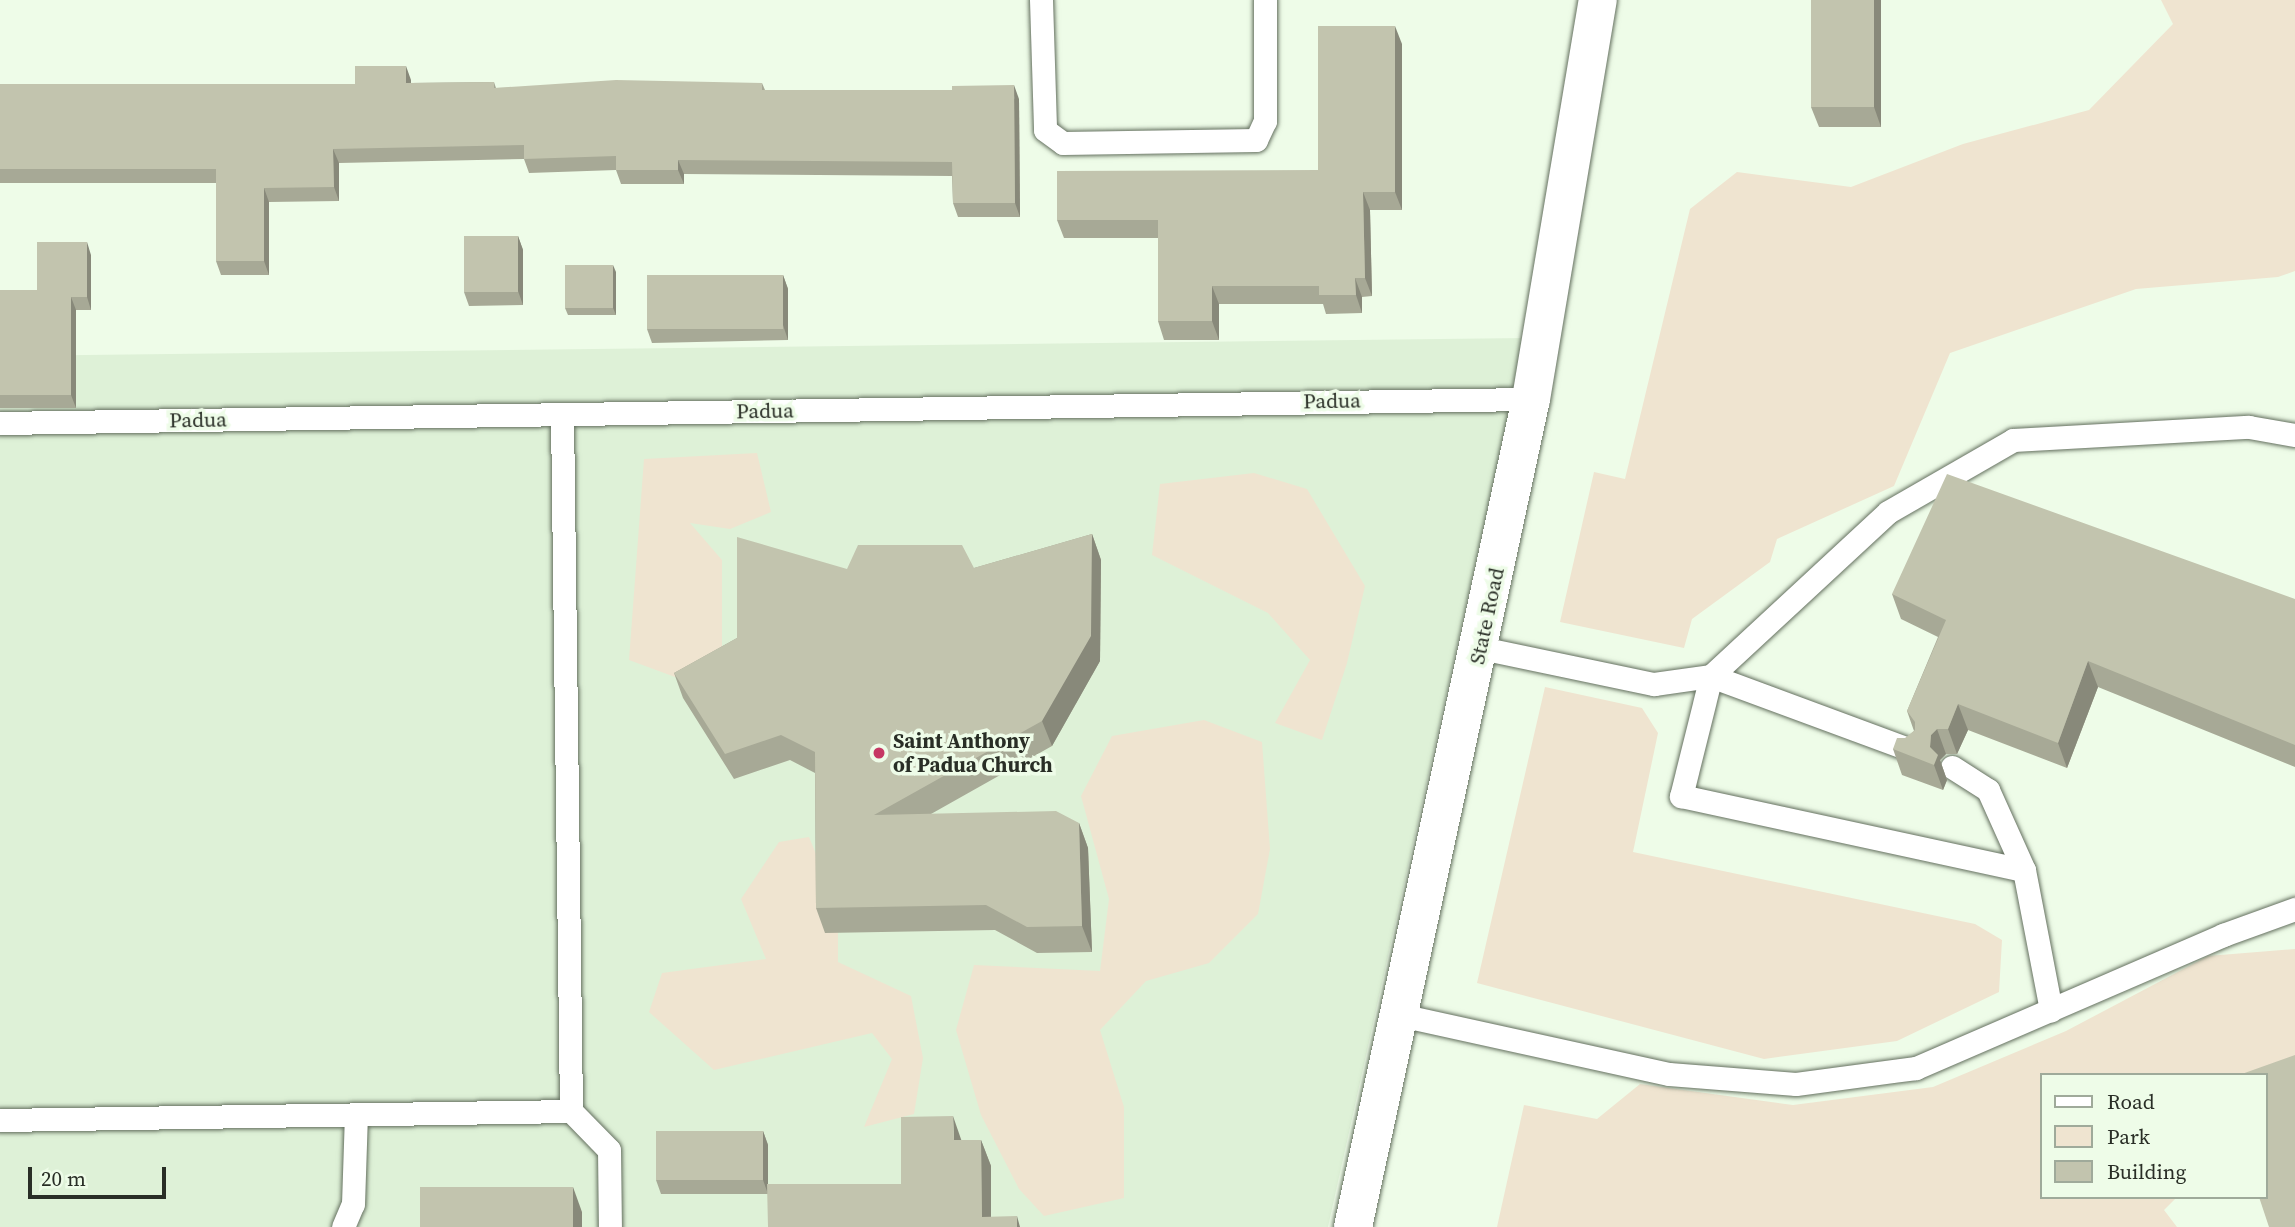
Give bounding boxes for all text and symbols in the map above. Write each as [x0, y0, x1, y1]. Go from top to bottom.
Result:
street label: Padua [1303, 388, 1361, 414]
street label: Padua [736, 398, 794, 424]
street label: Padua [169, 407, 227, 433]
street label: State Road [1464, 565, 1510, 667]
place label: Saint Anthony of Padua Church [893, 728, 1053, 778]
marker: Saint Anthony of Padua Church [871, 745, 887, 761]
legend [2039, 1073, 2267, 1199]
text: Road [2107, 1087, 2155, 1116]
text: Park [2107, 1122, 2150, 1151]
scale bar [32, 1154, 170, 1198]
text: Building [2107, 1157, 2186, 1186]
text: 20 m [41, 1164, 86, 1193]

